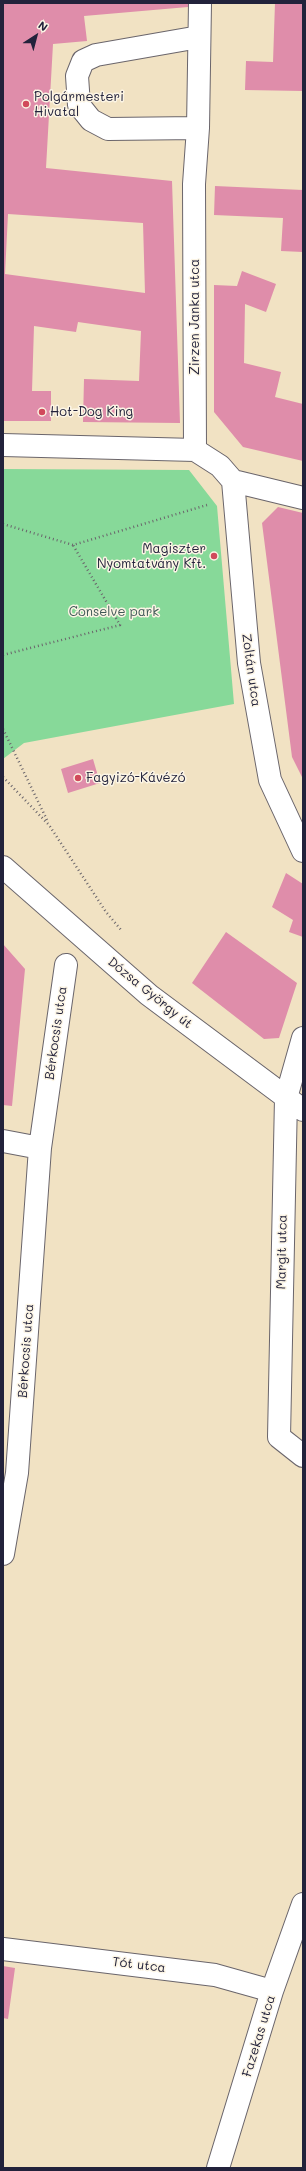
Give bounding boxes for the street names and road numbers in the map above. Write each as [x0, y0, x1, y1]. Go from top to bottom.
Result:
street label: Zirzen Janka utca [187, 259, 203, 375]
street label: Zoltán utca [238, 633, 264, 707]
street label: Dózsa György út [105, 954, 195, 1032]
street label: Bérkocsis utca [42, 985, 70, 1081]
street label: Margit utca [274, 1214, 290, 1290]
street label: Bérkocsis utca [15, 1303, 37, 1399]
street label: Tót utca [112, 1954, 166, 1976]
street label: Fazekas utca [239, 1993, 279, 2079]

